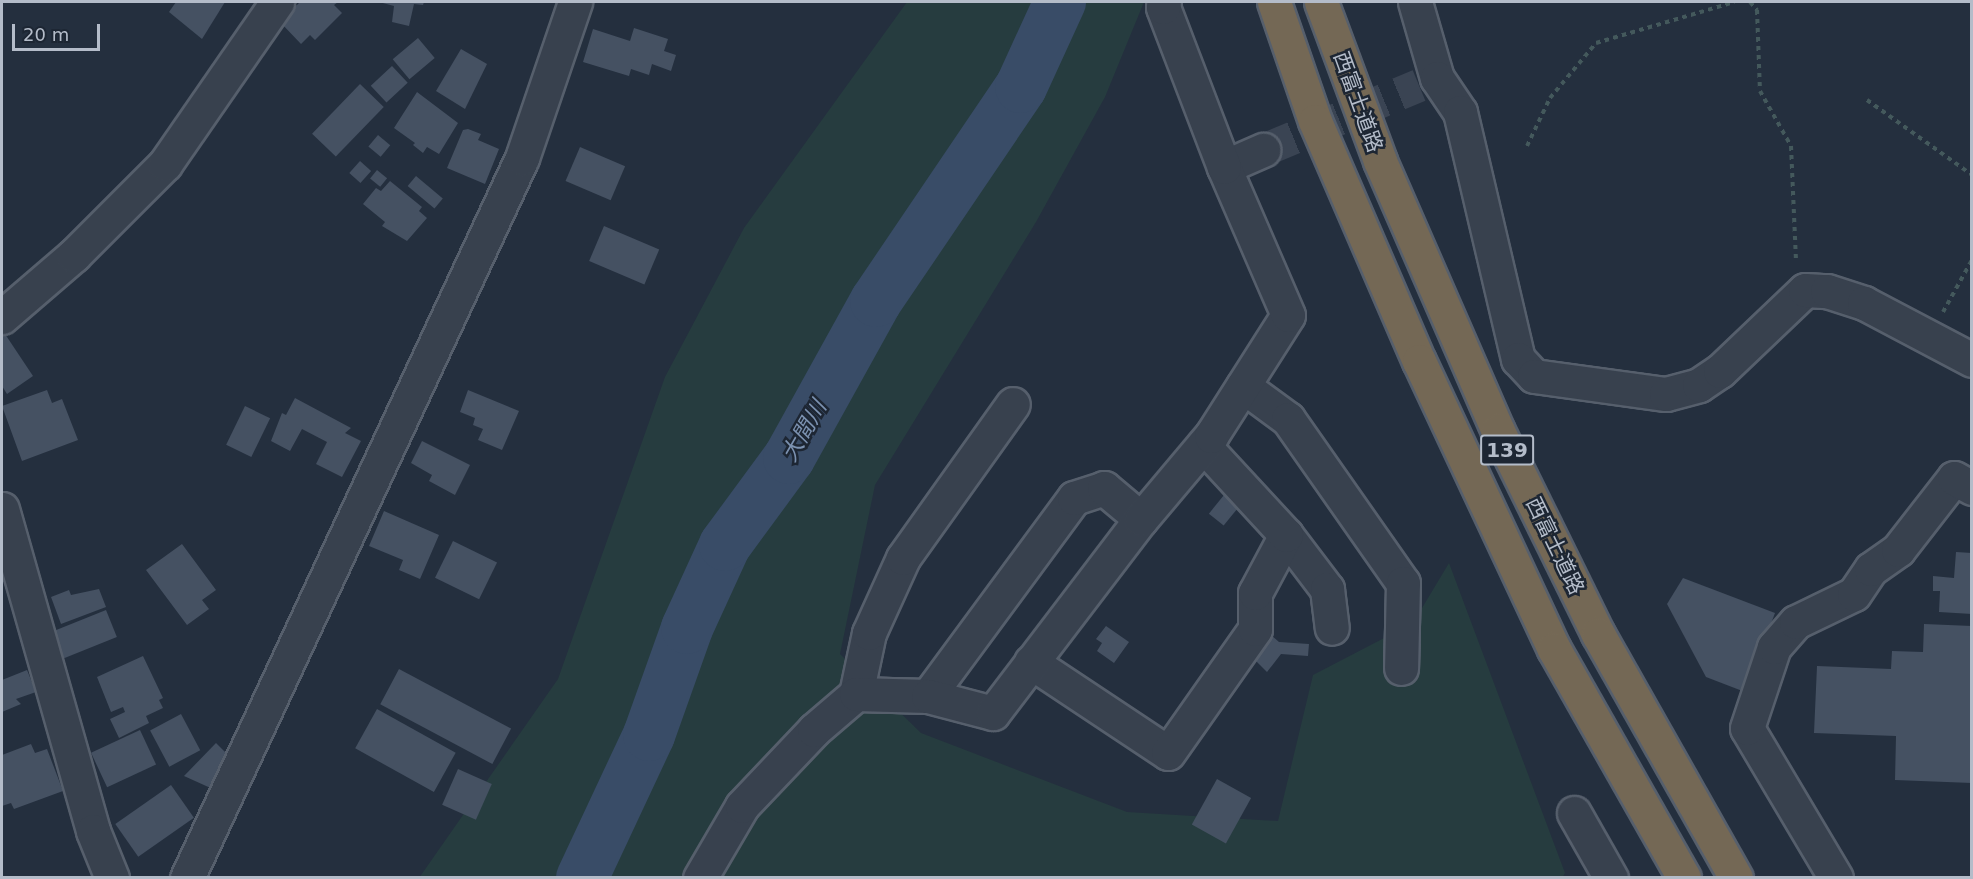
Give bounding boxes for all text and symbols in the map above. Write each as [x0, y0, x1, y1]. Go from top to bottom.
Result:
scale bar [15, 12, 104, 50]
text: 20 m [23, 24, 69, 45]
street label: 西富士道路 [1328, 48, 1388, 156]
water label: 大間川 [776, 396, 832, 466]
road number: 139 [1480, 433, 1534, 467]
street label: 西富士道路 [1521, 493, 1589, 599]

